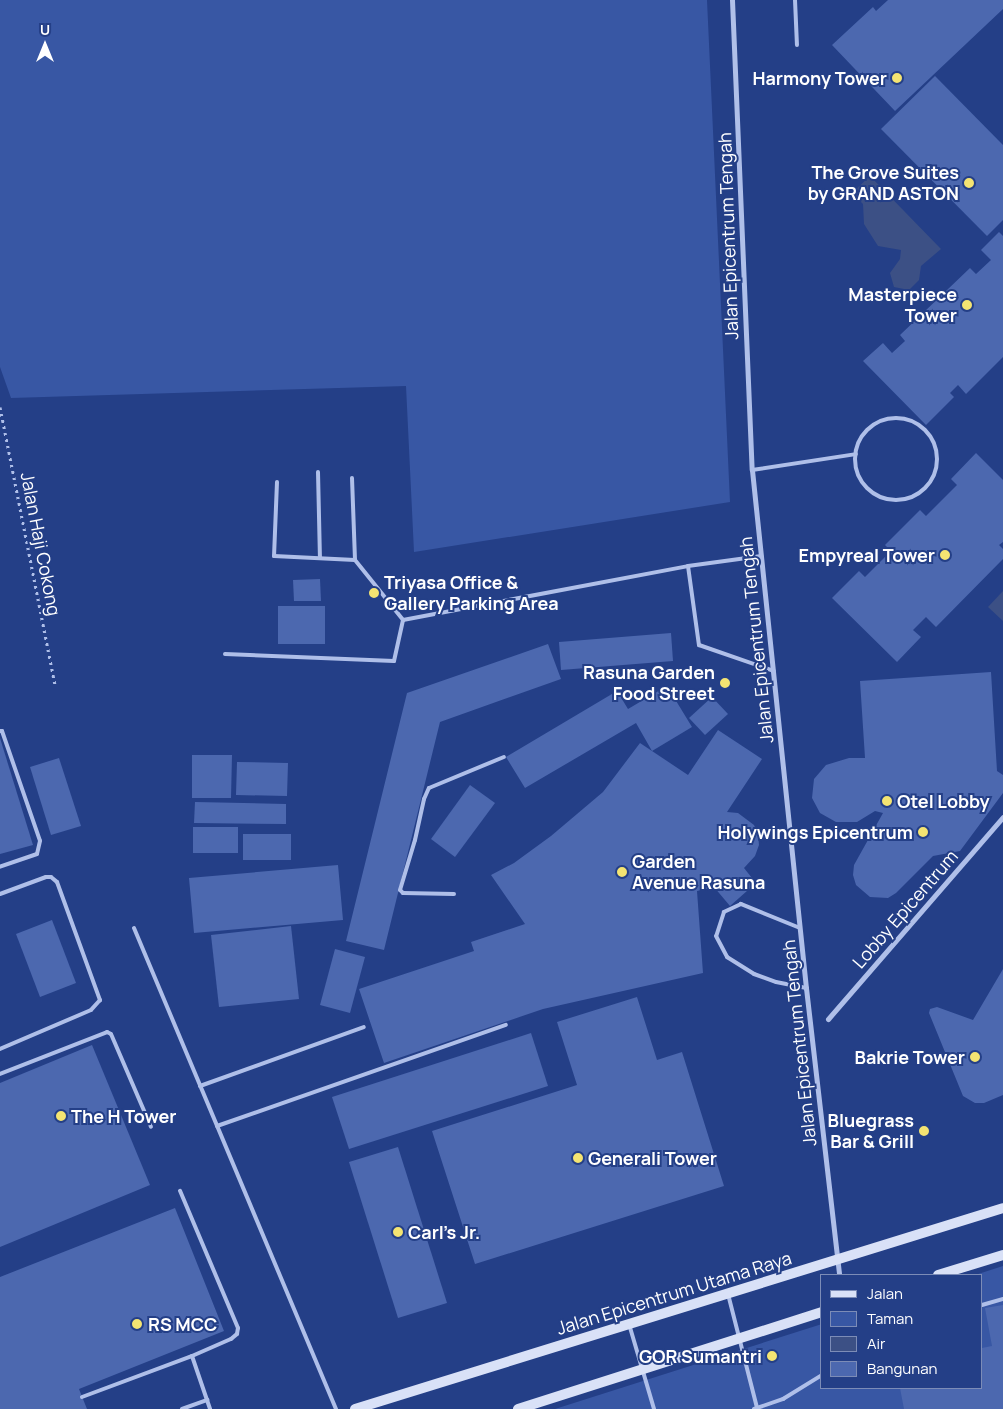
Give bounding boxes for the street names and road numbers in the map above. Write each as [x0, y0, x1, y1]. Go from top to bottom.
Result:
street label: Jalan Epicentrum Tengah [714, 132, 742, 340]
street label: Jalan Haji Cokong [16, 470, 66, 618]
street label: Jalan Epicentrum Tengah [734, 536, 778, 744]
street label: Lobby Epicentrum [848, 846, 962, 972]
street label: Jalan Epicentrum Tengah [777, 939, 821, 1147]
street label: Jalan Epicentrum Utama Raya [554, 1247, 794, 1339]

